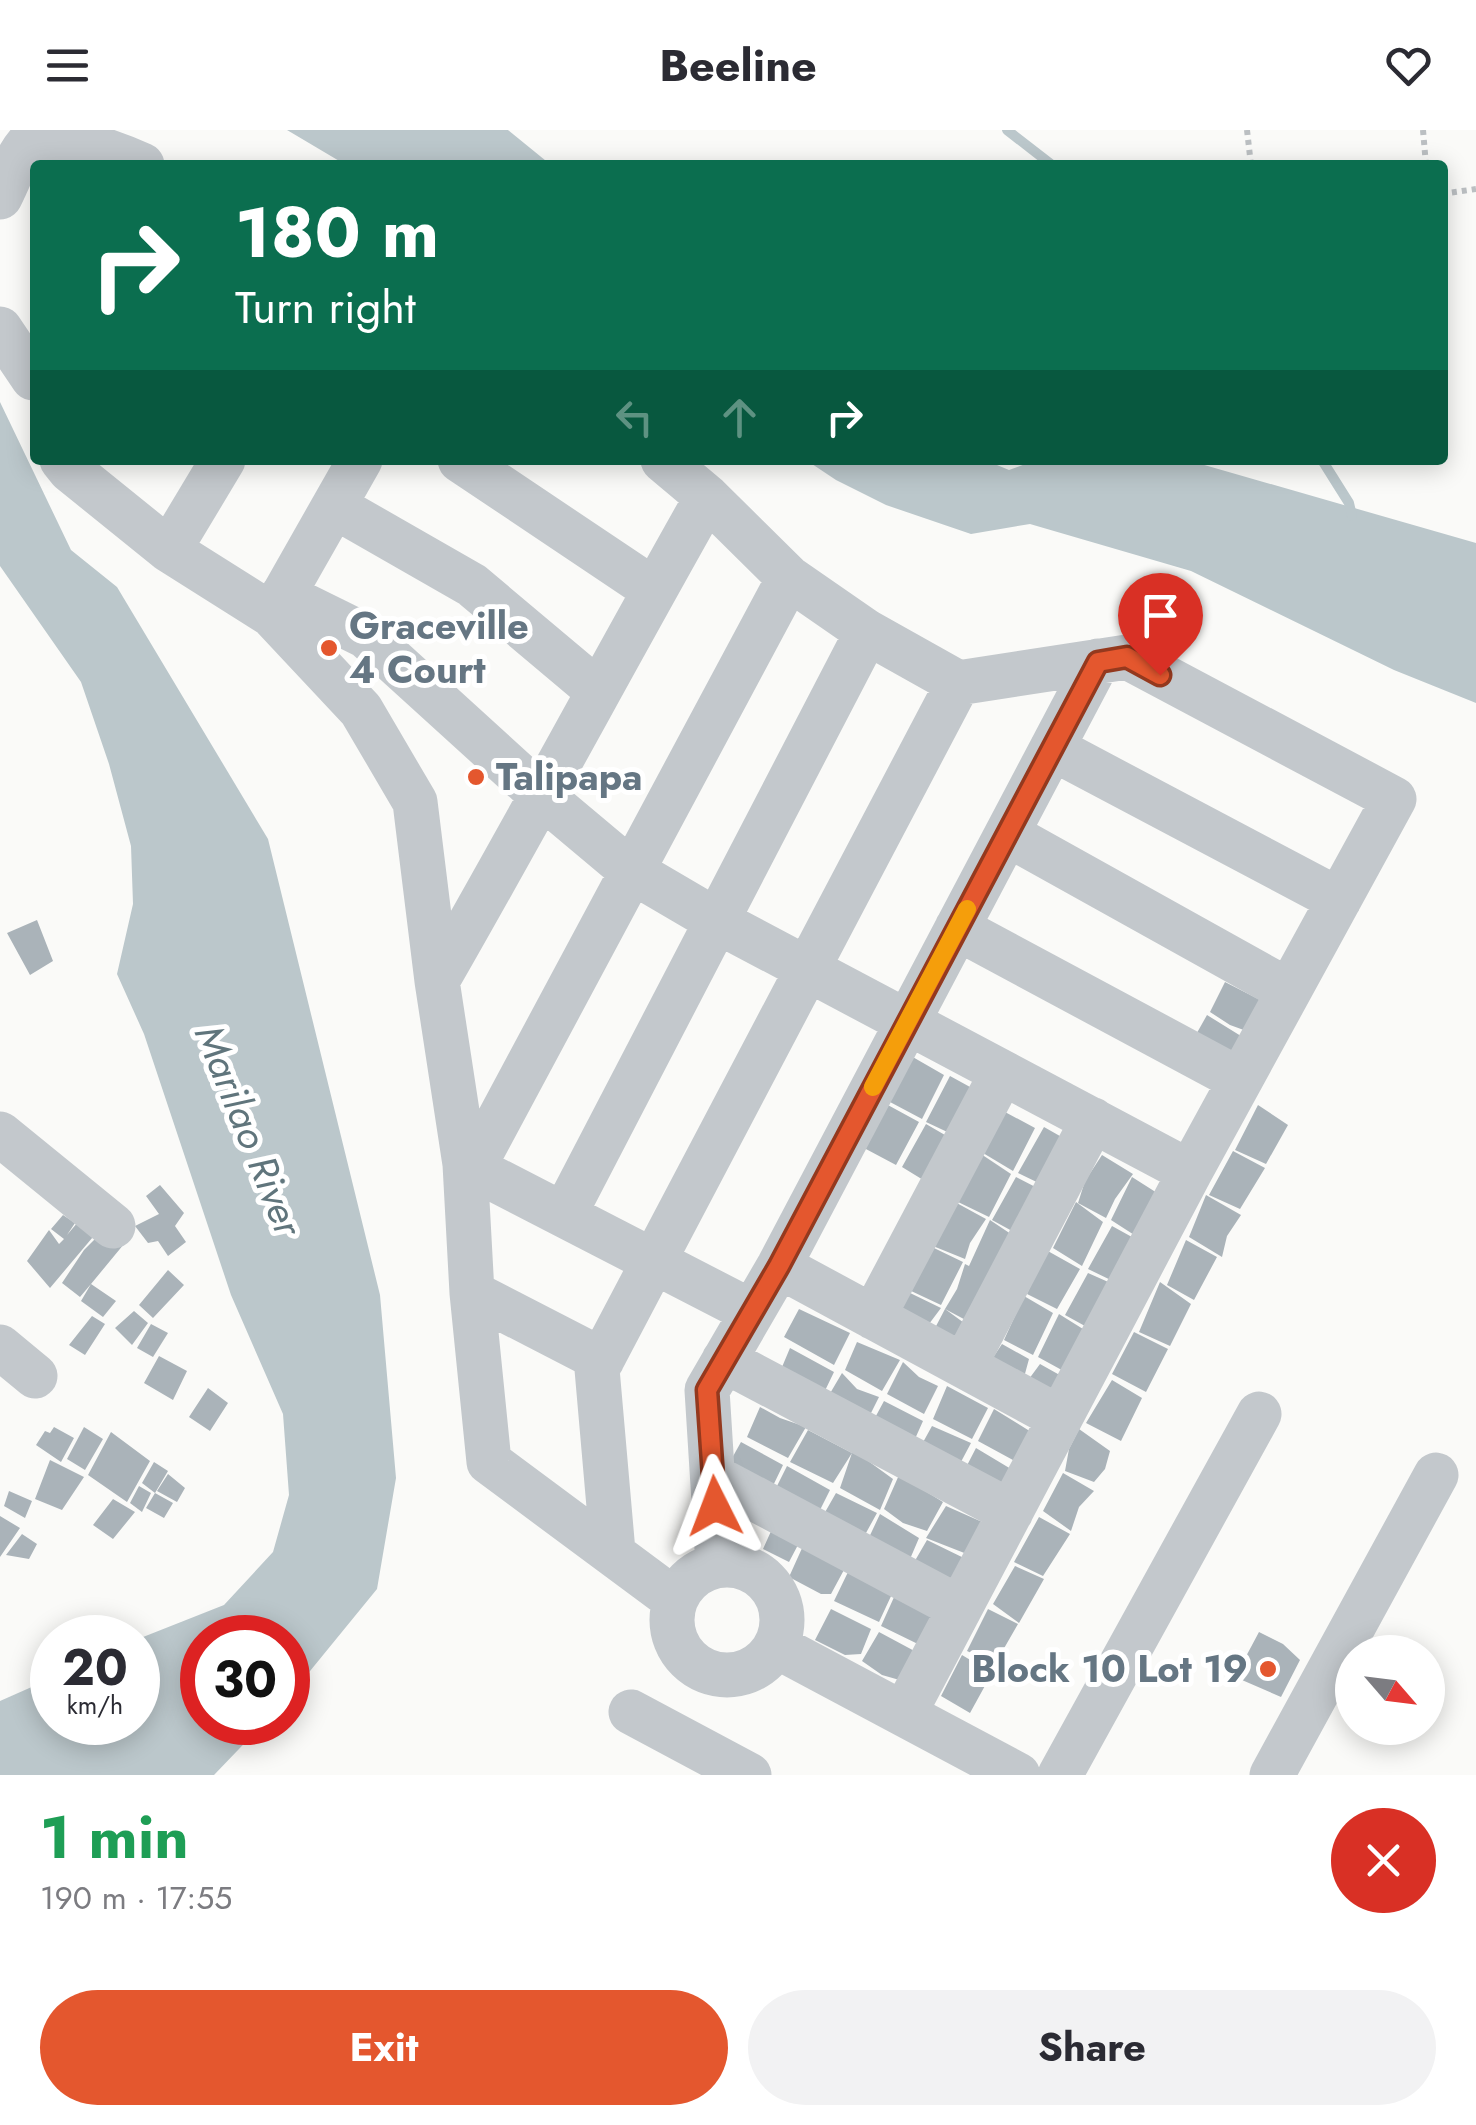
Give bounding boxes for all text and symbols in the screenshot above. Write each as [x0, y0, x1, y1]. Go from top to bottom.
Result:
text: Beeline [659, 33, 817, 98]
icon: menu [40, 38, 95, 93]
icon: heart [1381, 38, 1436, 93]
text: 180 m [235, 182, 439, 283]
icon: right [70, 200, 200, 330]
text: Turn right [235, 275, 416, 340]
icon: left [607, 390, 662, 445]
icon: ahead [712, 390, 767, 445]
icon: right [817, 390, 872, 445]
pin [1118, 573, 1203, 676]
icon: arrive [1133, 588, 1188, 643]
place label: Graceville 4 Court [349, 598, 529, 697]
marker: Graceville 4 Court [318, 637, 340, 659]
place label: Talipapa [496, 749, 643, 804]
marker: Talipapa [465, 766, 487, 788]
water label: Marilao River [180, 1016, 319, 1247]
position arrow [663, 1454, 767, 1558]
speed limit sign: 30 [180, 1615, 310, 1745]
text: 20 [62, 1631, 128, 1704]
north arrow [1335, 1635, 1445, 1745]
map controls [1335, 1635, 1445, 1745]
place label: Block 10 Lot 19 [971, 1641, 1248, 1696]
marker: Block 10 Lot 19 [1257, 1658, 1279, 1680]
text: km/h [67, 1687, 123, 1723]
text: 1 min [40, 1794, 189, 1881]
button: close [1331, 1808, 1436, 1913]
text: 190 m · 17:55 [40, 1875, 232, 1921]
button: Exit [40, 1990, 728, 2105]
button: Share [748, 1990, 1436, 2105]

